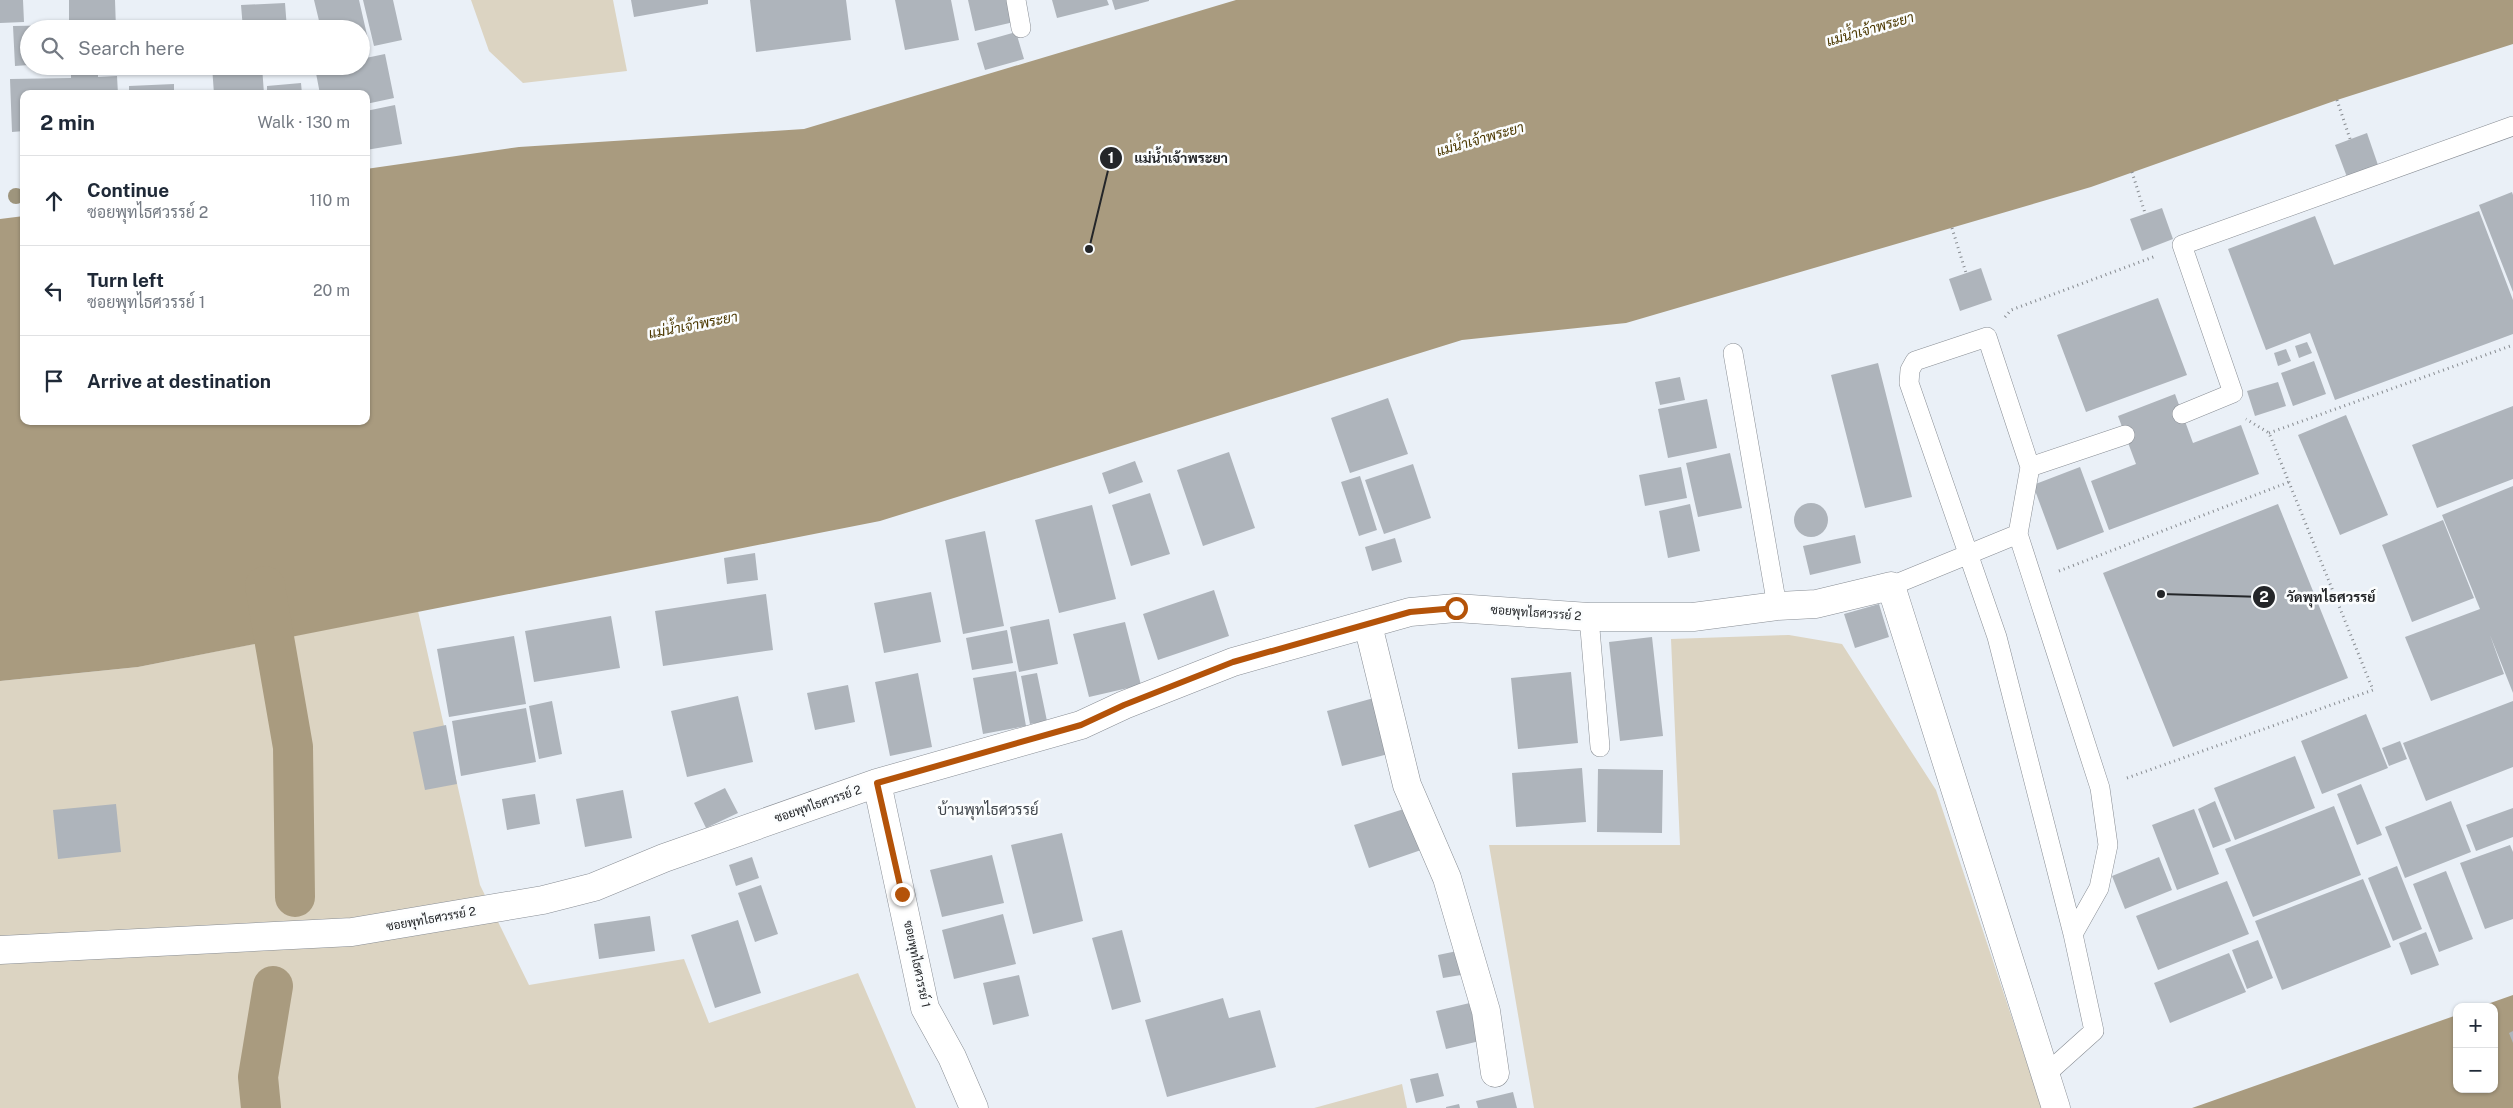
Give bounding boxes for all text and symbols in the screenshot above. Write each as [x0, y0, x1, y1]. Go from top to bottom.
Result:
water label: แม่น้ำเจ้าพระยา [1823, 5, 1916, 49]
search box [20, 20, 370, 75]
icon: search [38, 34, 66, 62]
text: Search here [78, 37, 185, 59]
text: 2 min [40, 110, 95, 135]
text: Walk · 130 m [257, 113, 350, 132]
water label: แม่น้ำเจ้าพระยา [1433, 115, 1526, 159]
callout: แม่น้ำเจ้าพระยา [1099, 143, 1237, 172]
text: แม่น้ำเจ้าพระยา [1134, 146, 1228, 166]
text: 1 [1108, 149, 1114, 166]
text: Continue [87, 179, 169, 201]
icon: ahead [40, 187, 68, 215]
text: 110 m [309, 191, 350, 210]
text: ซอยพุทไธศวรรย์ 2 [87, 203, 208, 222]
text: Turn left [87, 269, 164, 291]
icon: left [40, 277, 68, 305]
text: 20 m [313, 281, 350, 300]
text: ซอยพุทไธศวรรย์ 1 [87, 293, 205, 312]
water label: แม่น้ำเจ้าพระยา [646, 305, 739, 341]
icon: arrive [40, 367, 68, 395]
text: Arrive at destination [87, 370, 271, 392]
callout: วัดพุทไธศวรรย์ [2252, 582, 2385, 611]
text: 2 [2259, 588, 2269, 605]
text: วัดพุทไธศวรรย์ [2287, 588, 2376, 608]
route start [1445, 597, 1468, 620]
street label: ซอยพุทไธศวรรย์ 2 [1490, 602, 1582, 625]
street label: ซอยพุทไธศวรรย์ 2 [772, 782, 864, 827]
district label: บ้านพุทไธศวรรย์ [938, 800, 1038, 821]
route end [891, 883, 914, 906]
street label: ซอยพุทไธศวรรย์ 2 [385, 903, 477, 936]
street label: ซอยพุทไธศวรรย์ 1 [899, 919, 934, 1009]
map controls [2453, 1003, 2498, 1093]
button: + [2453, 1003, 2498, 1048]
button: − [2453, 1048, 2498, 1093]

